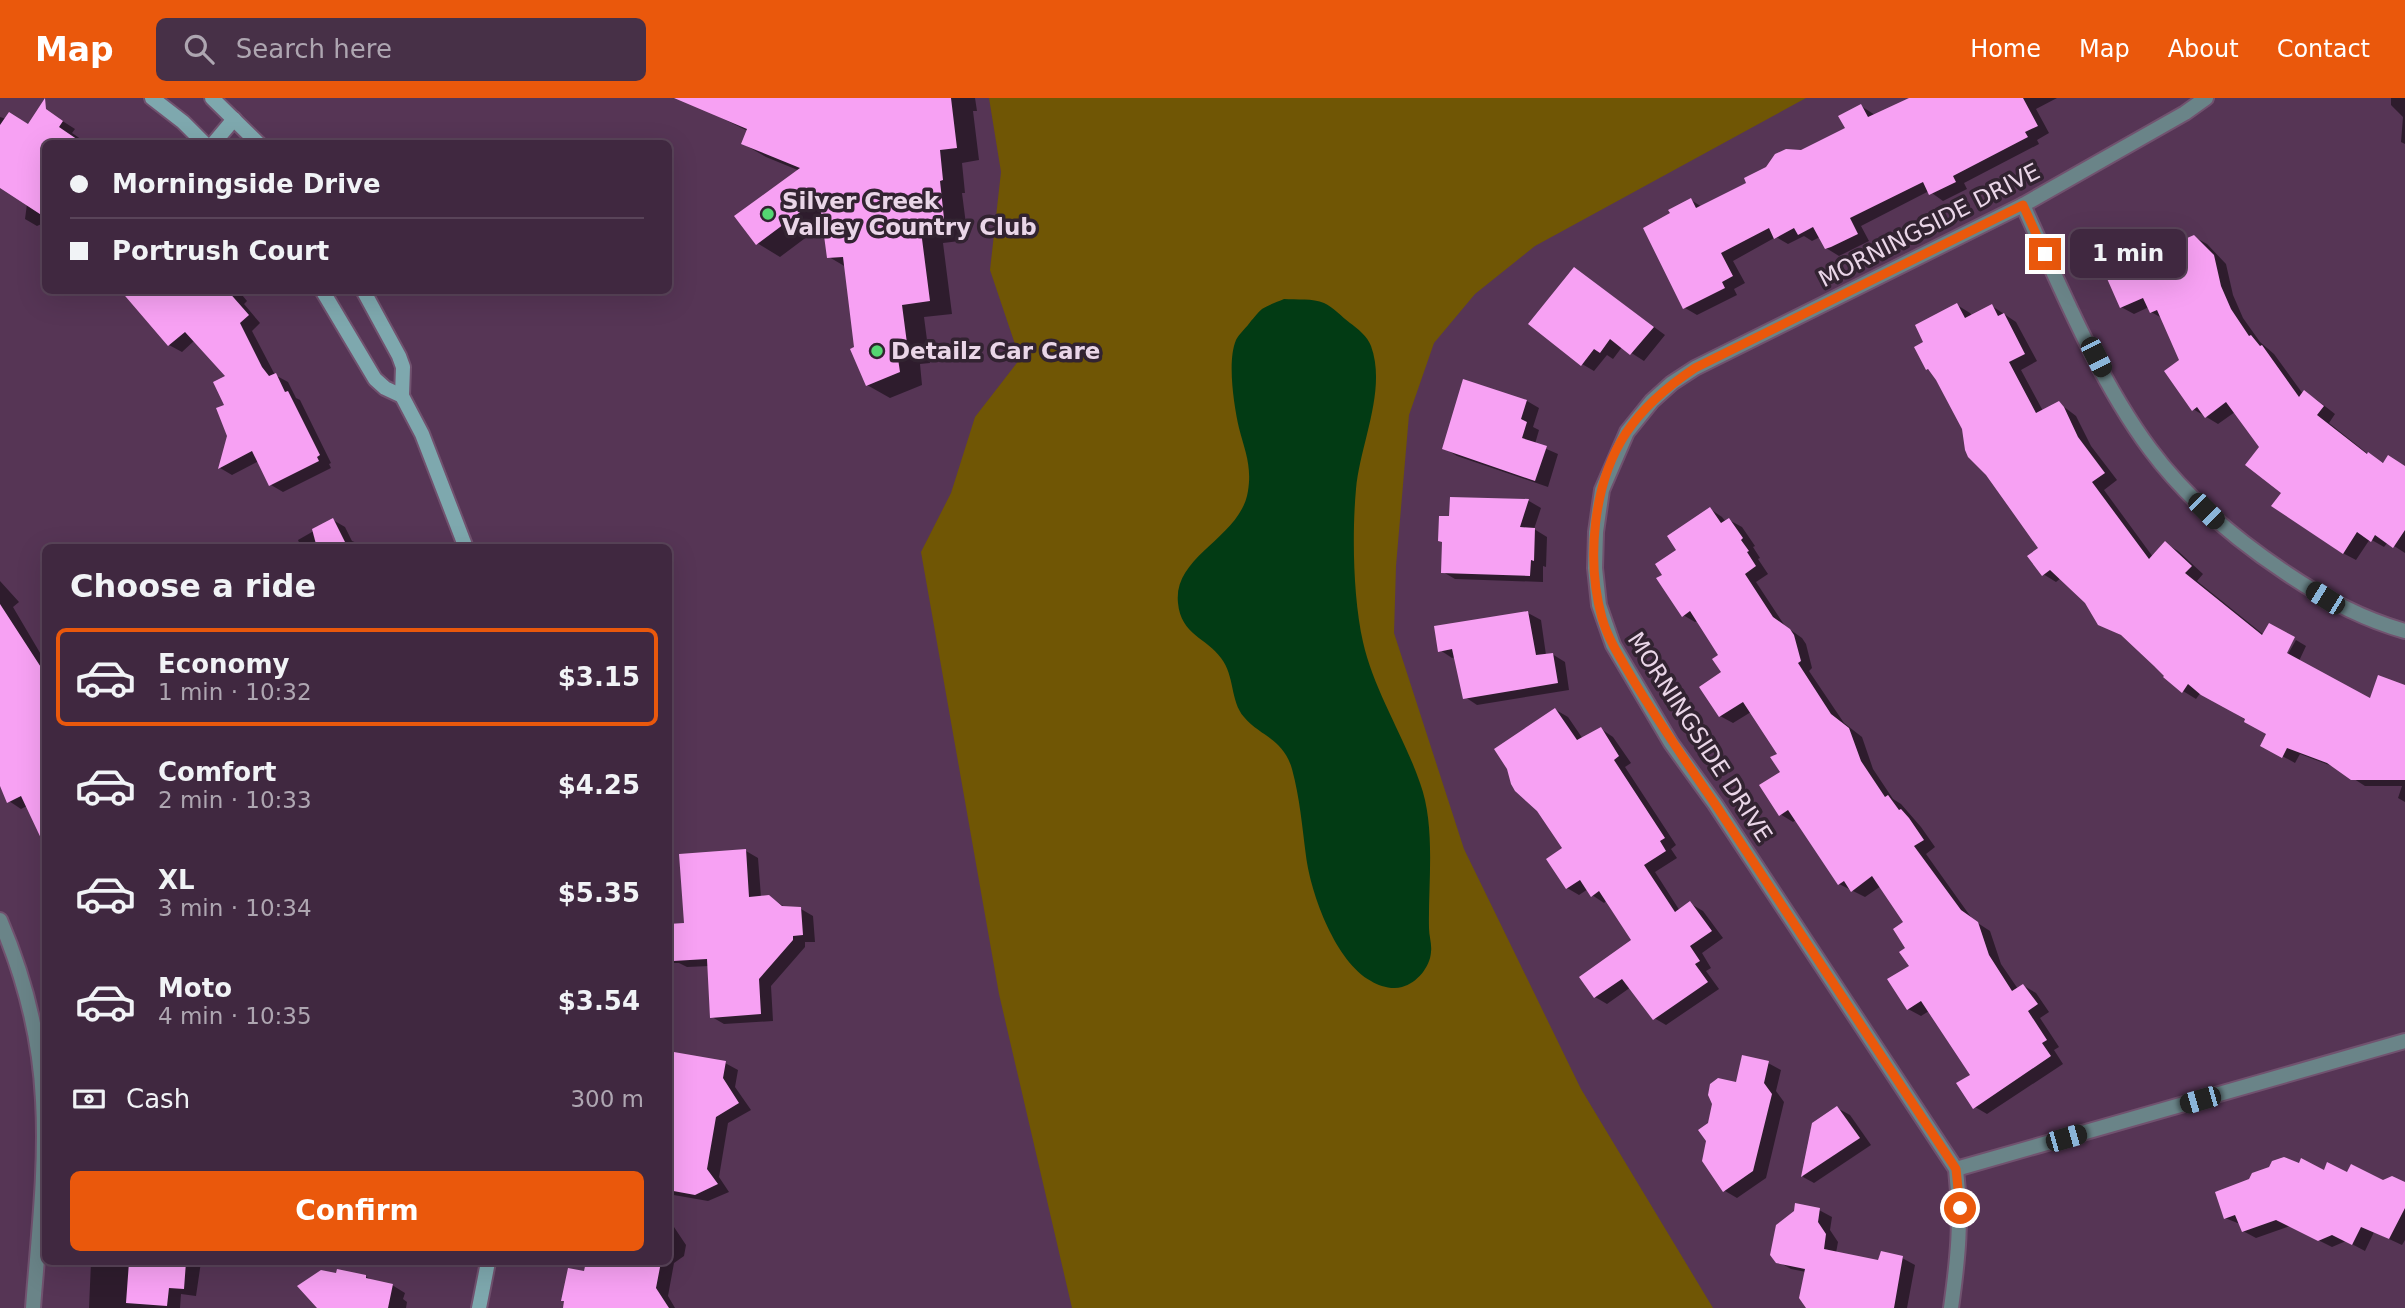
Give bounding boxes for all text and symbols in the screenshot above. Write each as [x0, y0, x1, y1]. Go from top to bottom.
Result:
search box [156, 18, 646, 81]
text: Map [35, 30, 114, 69]
icon: search [180, 30, 218, 68]
text: Search here [236, 34, 392, 64]
text: Home [1970, 35, 2041, 63]
text: Map [2079, 35, 2130, 63]
text: About [2168, 35, 2239, 63]
text: Contact [2277, 35, 2370, 63]
street label: MORNINGSIDE DRIVE [1814, 158, 2044, 292]
text: Morningside Drive [112, 169, 381, 199]
place label: Silver Creek Valley Country Club [782, 188, 1037, 240]
marker: Silver Creek Valley Country Club [760, 206, 776, 222]
callout: 1 min [2070, 230, 2185, 278]
text: Portrush Court [112, 236, 329, 266]
route end [2029, 238, 2061, 270]
text: 1 min [2092, 240, 2164, 266]
car [2078, 334, 2115, 380]
place label: Detailz Car Care [891, 338, 1100, 364]
marker: Detailz Car Care [869, 343, 885, 359]
car [2184, 489, 2229, 533]
text: Choose a ride [70, 567, 316, 605]
car [2302, 578, 2349, 618]
street label: MORNINGSIDE DRIVE [1622, 627, 1778, 847]
icon: car [74, 646, 137, 709]
text: Economy [158, 649, 289, 679]
text: $3.15 [558, 662, 640, 692]
text: 1 min · 10:32 [158, 679, 312, 705]
icon: car [74, 754, 137, 817]
text: Comfort [158, 757, 276, 787]
text: $4.25 [558, 770, 640, 800]
text: 2 min · 10:33 [158, 787, 312, 813]
icon: car [74, 862, 137, 925]
text: XL [158, 865, 195, 895]
text: $5.35 [558, 878, 640, 908]
text: 3 min · 10:34 [158, 895, 312, 921]
icon: car [74, 970, 137, 1033]
text: Moto [158, 973, 232, 1003]
text: $3.54 [558, 986, 640, 1016]
text: 4 min · 10:35 [158, 1003, 312, 1029]
icon: cash [70, 1080, 108, 1118]
text: Cash [126, 1084, 190, 1114]
car [2177, 1084, 2224, 1116]
text: 300 m [570, 1086, 644, 1112]
car [2043, 1122, 2090, 1154]
button: Confirm [70, 1171, 644, 1251]
route start [1944, 1192, 1976, 1224]

